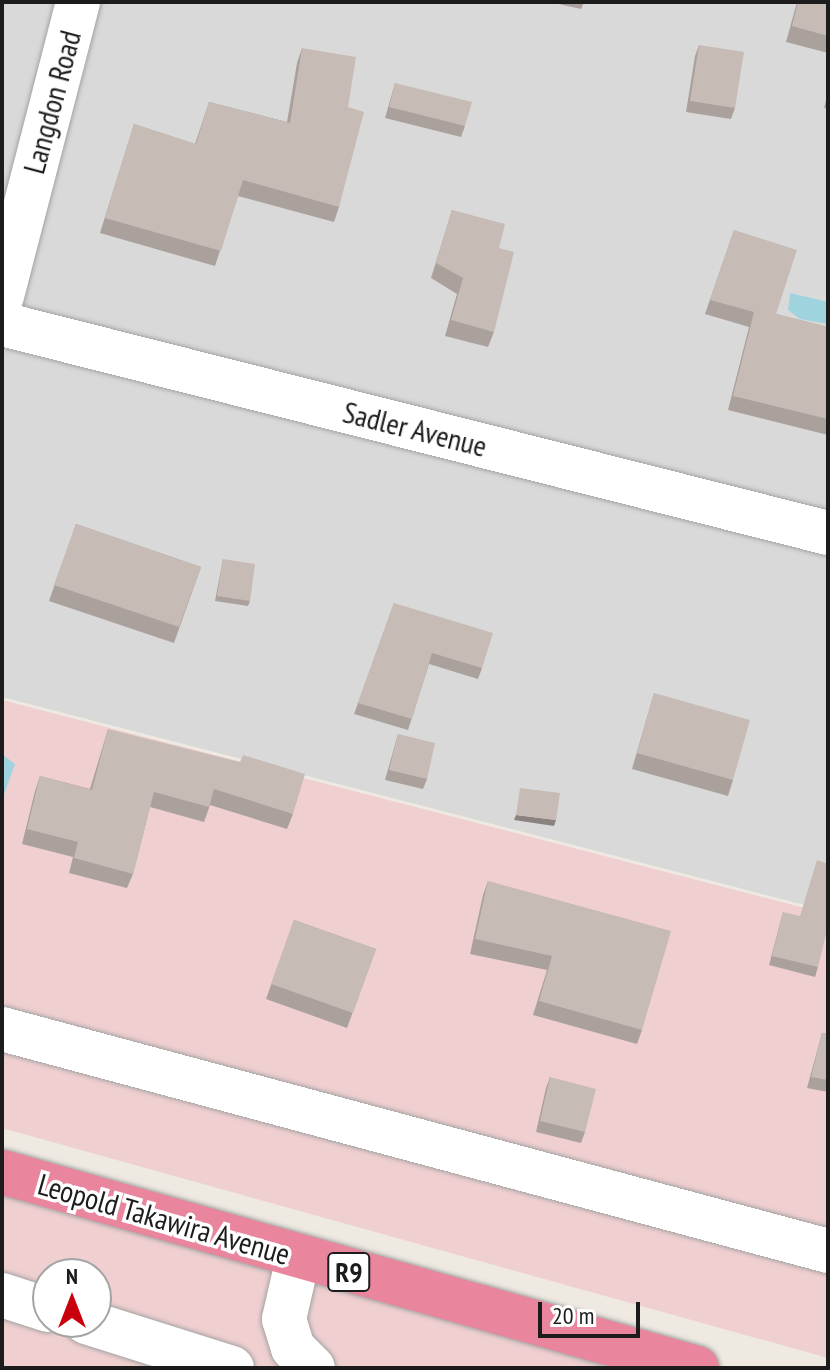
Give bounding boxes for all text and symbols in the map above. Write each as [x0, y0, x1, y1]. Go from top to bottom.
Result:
street label: Langdon Road [16, 26, 88, 178]
street label: Sadler Avenue [339, 394, 491, 464]
street label: Leopold Takawira Avenue [33, 1166, 295, 1272]
road number: R9 [327, 1248, 371, 1296]
north arrow [32, 1258, 112, 1338]
text: N [66, 1262, 78, 1290]
scale bar [542, 1286, 644, 1336]
text: 20 m [552, 1300, 594, 1331]

